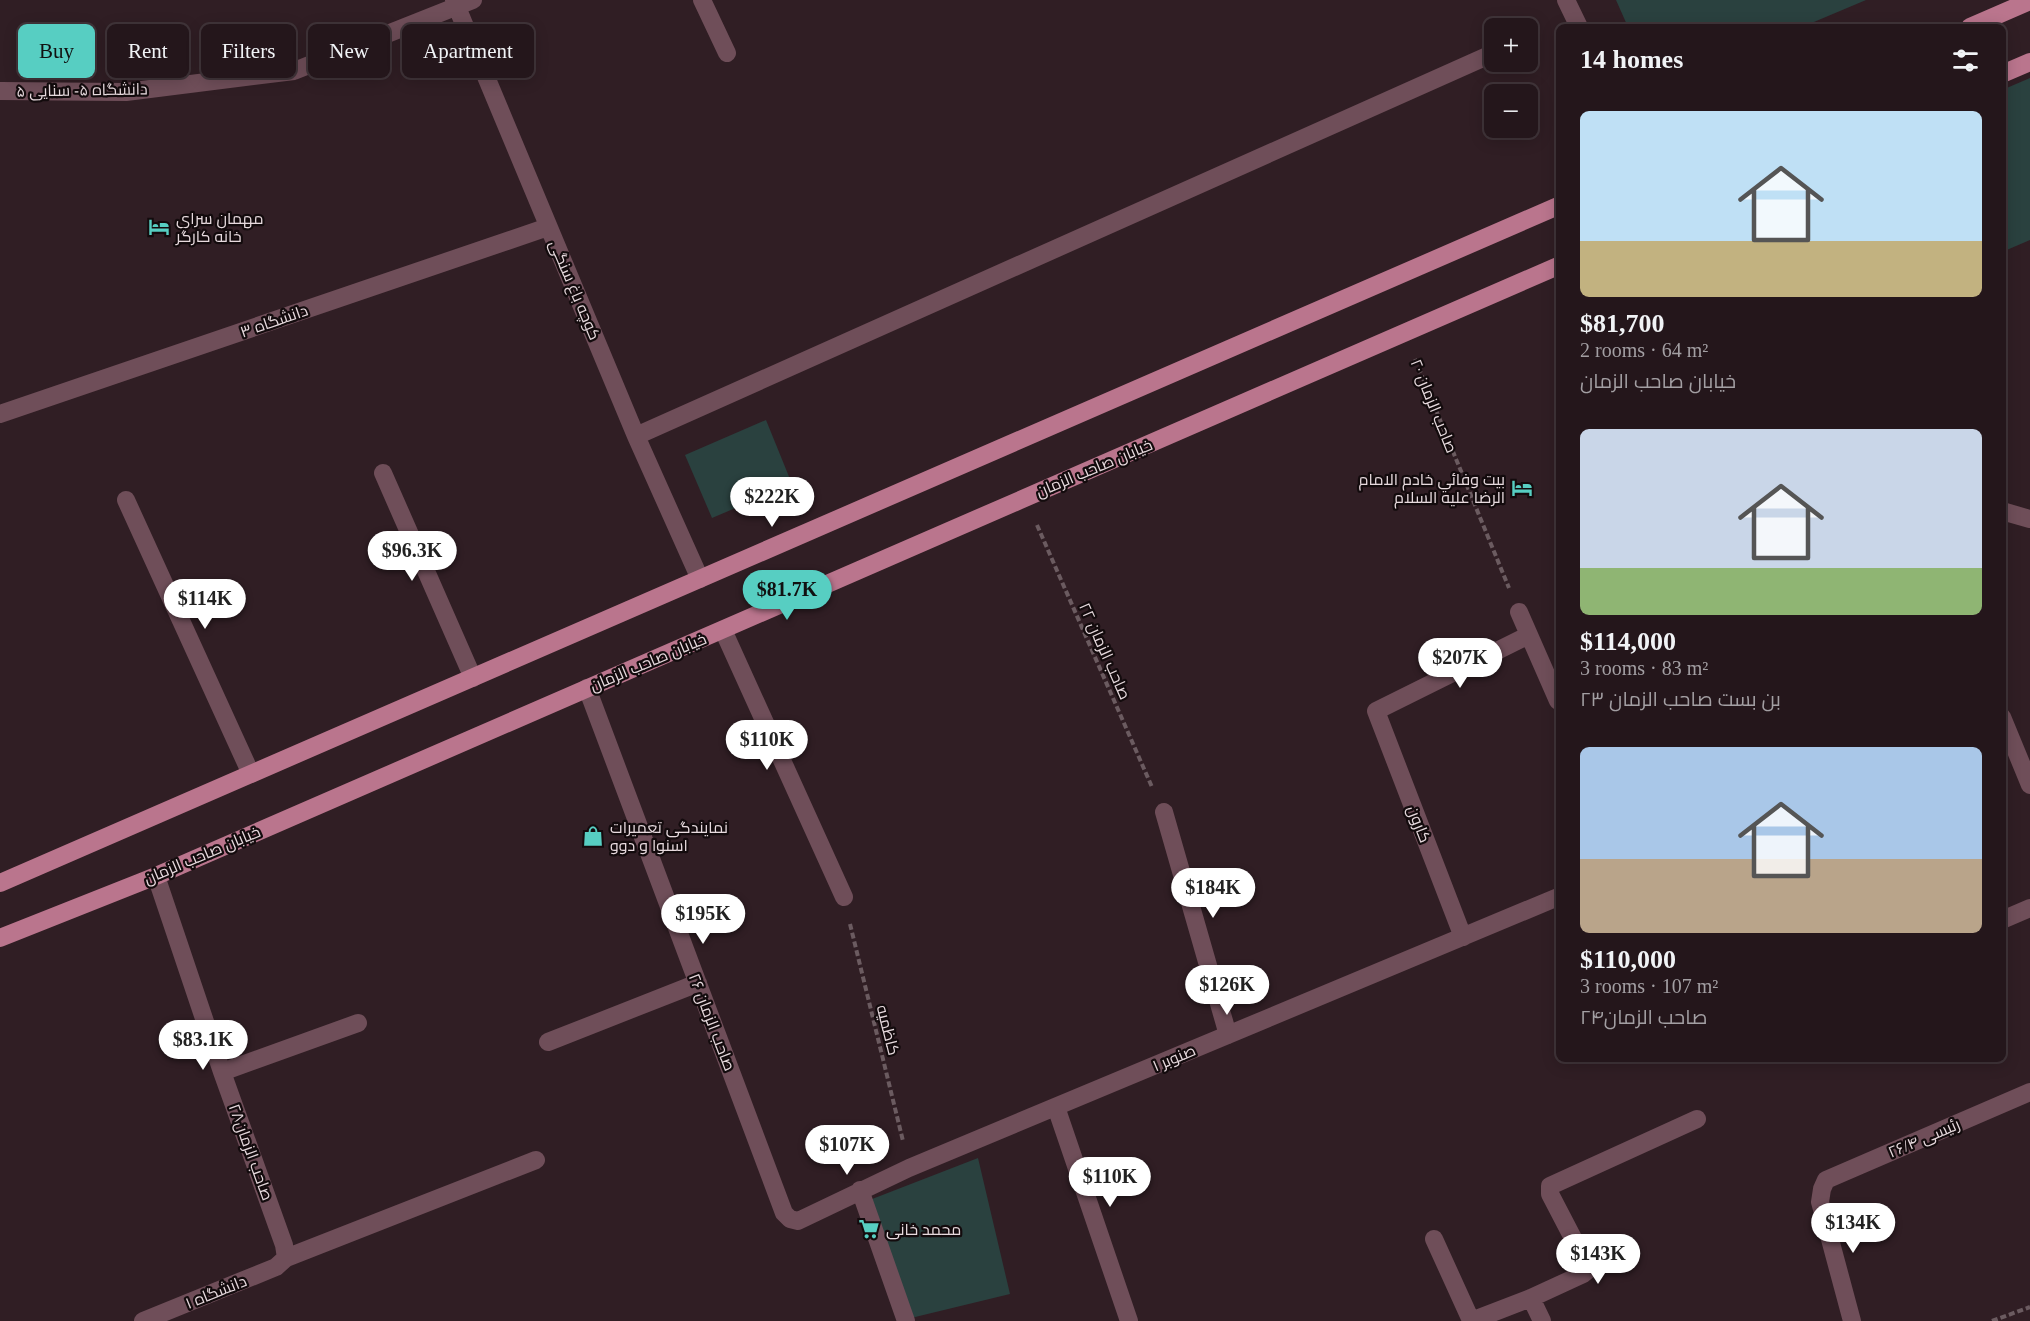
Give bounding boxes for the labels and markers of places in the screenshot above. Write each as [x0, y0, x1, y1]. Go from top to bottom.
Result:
place label: مهمان سرای خانه کارگر [175, 210, 263, 246]
hotel icon: مهمان سرای خانه کارگر [147, 215, 171, 239]
place label: بيت وفائي خادم الامام الرضا عليه السلام [1358, 471, 1505, 509]
hotel icon: بيت وفائي خادم الامام الرضا عليه السلام [1510, 476, 1534, 500]
pin: $222K [730, 477, 814, 528]
pin: $96.3K [363, 531, 461, 582]
pin: $81.7K [738, 570, 836, 621]
pin: $114K [163, 579, 247, 630]
pin: $207K [1418, 638, 1502, 689]
pin: $110K [725, 720, 809, 771]
place label: نمایندگی تعمیرات اسنوا و دوو [610, 819, 728, 855]
shop icon: نمایندگی تعمیرات اسنوا و دوو [581, 824, 605, 848]
pin: $184K [1171, 868, 1255, 919]
pin: $195K [661, 894, 745, 945]
pin: $126K [1185, 965, 1269, 1016]
pin: $83.1K [154, 1020, 252, 1071]
pin: $107K [805, 1125, 889, 1176]
pin: $110K [1068, 1157, 1152, 1208]
pin: $134K [1811, 1203, 1895, 1254]
supermarket icon: محمد خانی [857, 1217, 881, 1241]
place label: محمد خانی [886, 1221, 961, 1240]
pin: $143K [1556, 1234, 1640, 1285]

